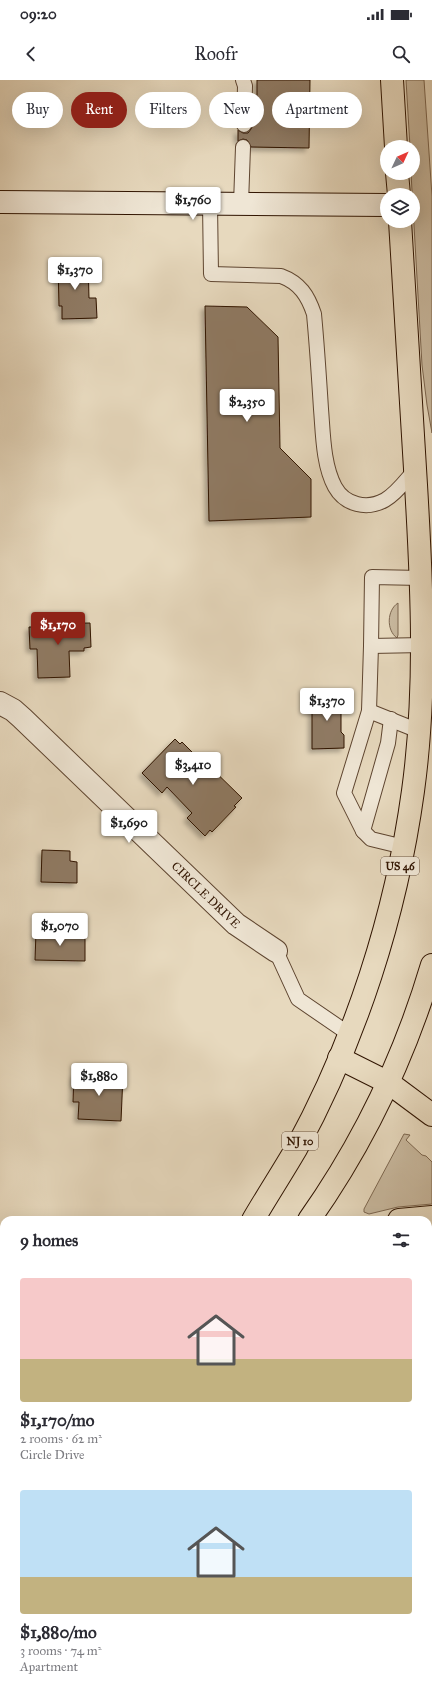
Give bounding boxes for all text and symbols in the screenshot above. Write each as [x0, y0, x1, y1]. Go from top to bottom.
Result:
text: 09:20 [20, 5, 57, 23]
icon: back [20, 43, 42, 65]
text: Roofr [194, 43, 238, 65]
icon: search [390, 43, 412, 65]
chip: Buy [12, 92, 63, 128]
chip: Rent [71, 92, 127, 128]
chip: Filters [135, 92, 201, 128]
chip: New [209, 92, 264, 128]
chip: Apartment [272, 92, 362, 128]
north arrow [380, 140, 420, 180]
map controls [380, 140, 420, 228]
pin: $1,760 [160, 187, 226, 221]
button: layers [380, 188, 420, 228]
text: $1,760 [175, 192, 211, 208]
pin: $1,370 [42, 257, 108, 291]
text: $1,370 [57, 262, 93, 278]
pin: $2,350 [214, 389, 280, 423]
text: $2,350 [229, 394, 265, 410]
pin: $1,170 [25, 612, 91, 646]
text: $1,170 [40, 617, 76, 633]
pin: $1,370 [294, 688, 360, 722]
text: $1,370 [309, 693, 345, 709]
pin: $3,410 [160, 752, 226, 786]
text: $3,410 [175, 757, 211, 773]
pin: $1,690 [96, 810, 162, 844]
text: $1,690 [110, 815, 148, 831]
road number: US 46 [381, 857, 419, 875]
street label: CIRCLE DRIVE [169, 859, 243, 931]
pin: $1,070 [27, 913, 93, 947]
text: $1,070 [41, 918, 79, 934]
pin: $1,880 [66, 1063, 132, 1097]
text: $1,880 [80, 1068, 118, 1084]
road number: NJ 10 [282, 1132, 318, 1150]
icon: filters [390, 1229, 412, 1251]
text: 9 homes [20, 1230, 78, 1251]
icon: home [180, 1304, 252, 1376]
text: $1,170/mo [20, 1410, 94, 1431]
text: 2 rooms · 62 m² [20, 1431, 102, 1447]
text: Circle Drive [20, 1447, 84, 1463]
icon: home [180, 1516, 252, 1588]
text: $1,880/mo [20, 1622, 97, 1643]
text: 3 rooms · 74 m² [20, 1643, 102, 1659]
text: Apartment [20, 1659, 78, 1675]

